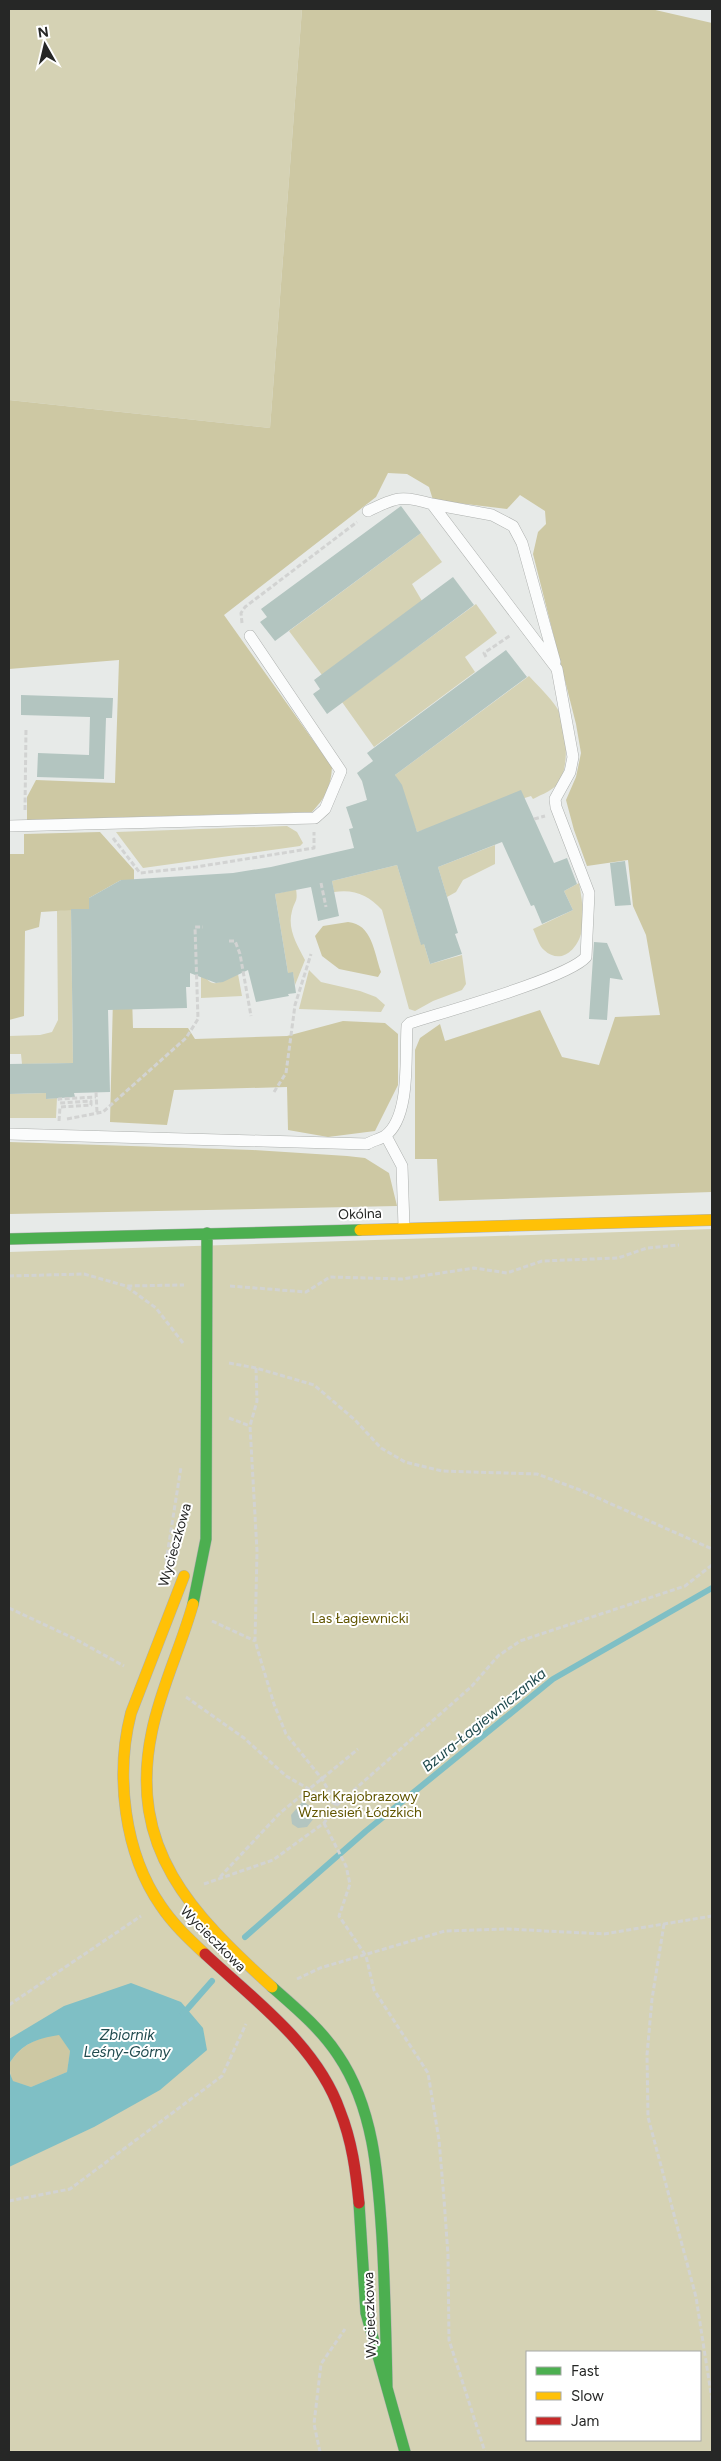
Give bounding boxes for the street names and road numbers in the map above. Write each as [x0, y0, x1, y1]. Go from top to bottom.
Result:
street label: Okólna [338, 1205, 382, 1223]
street label: Wycieczkowa [155, 1501, 195, 1589]
street label: Wycieczkowa [177, 1903, 249, 1975]
street label: Wycieczkowa [360, 2272, 380, 2358]

